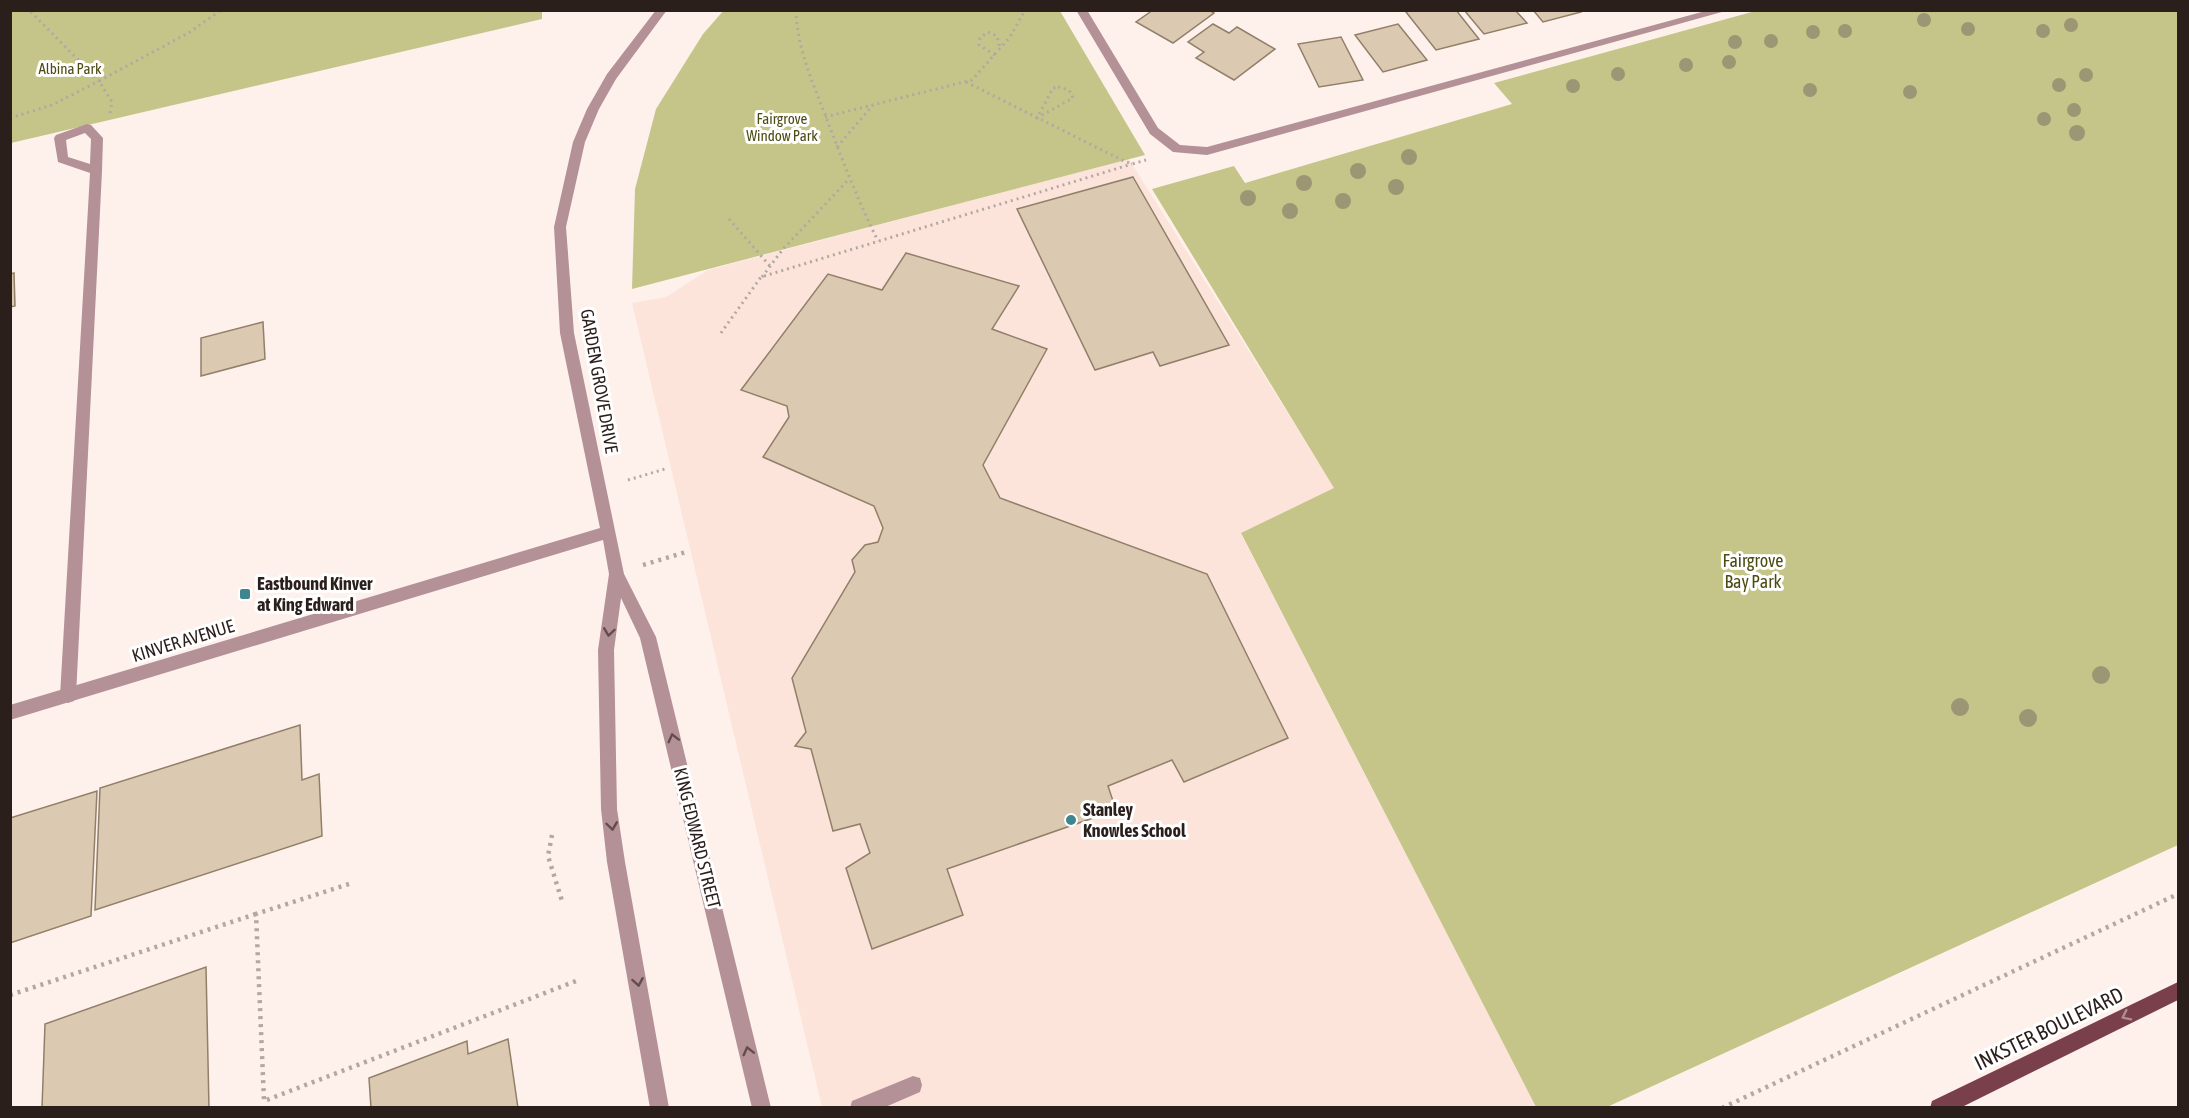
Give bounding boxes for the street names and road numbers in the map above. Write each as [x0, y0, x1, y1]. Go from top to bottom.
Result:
street label: GARDEN GROVE DRIVE [576, 307, 623, 455]
street label: KINVER AVENUE [129, 615, 237, 666]
street label: KING EDWARD STREET [670, 765, 725, 911]
street label: INKSTER BOULEVARD [1970, 982, 2127, 1075]

